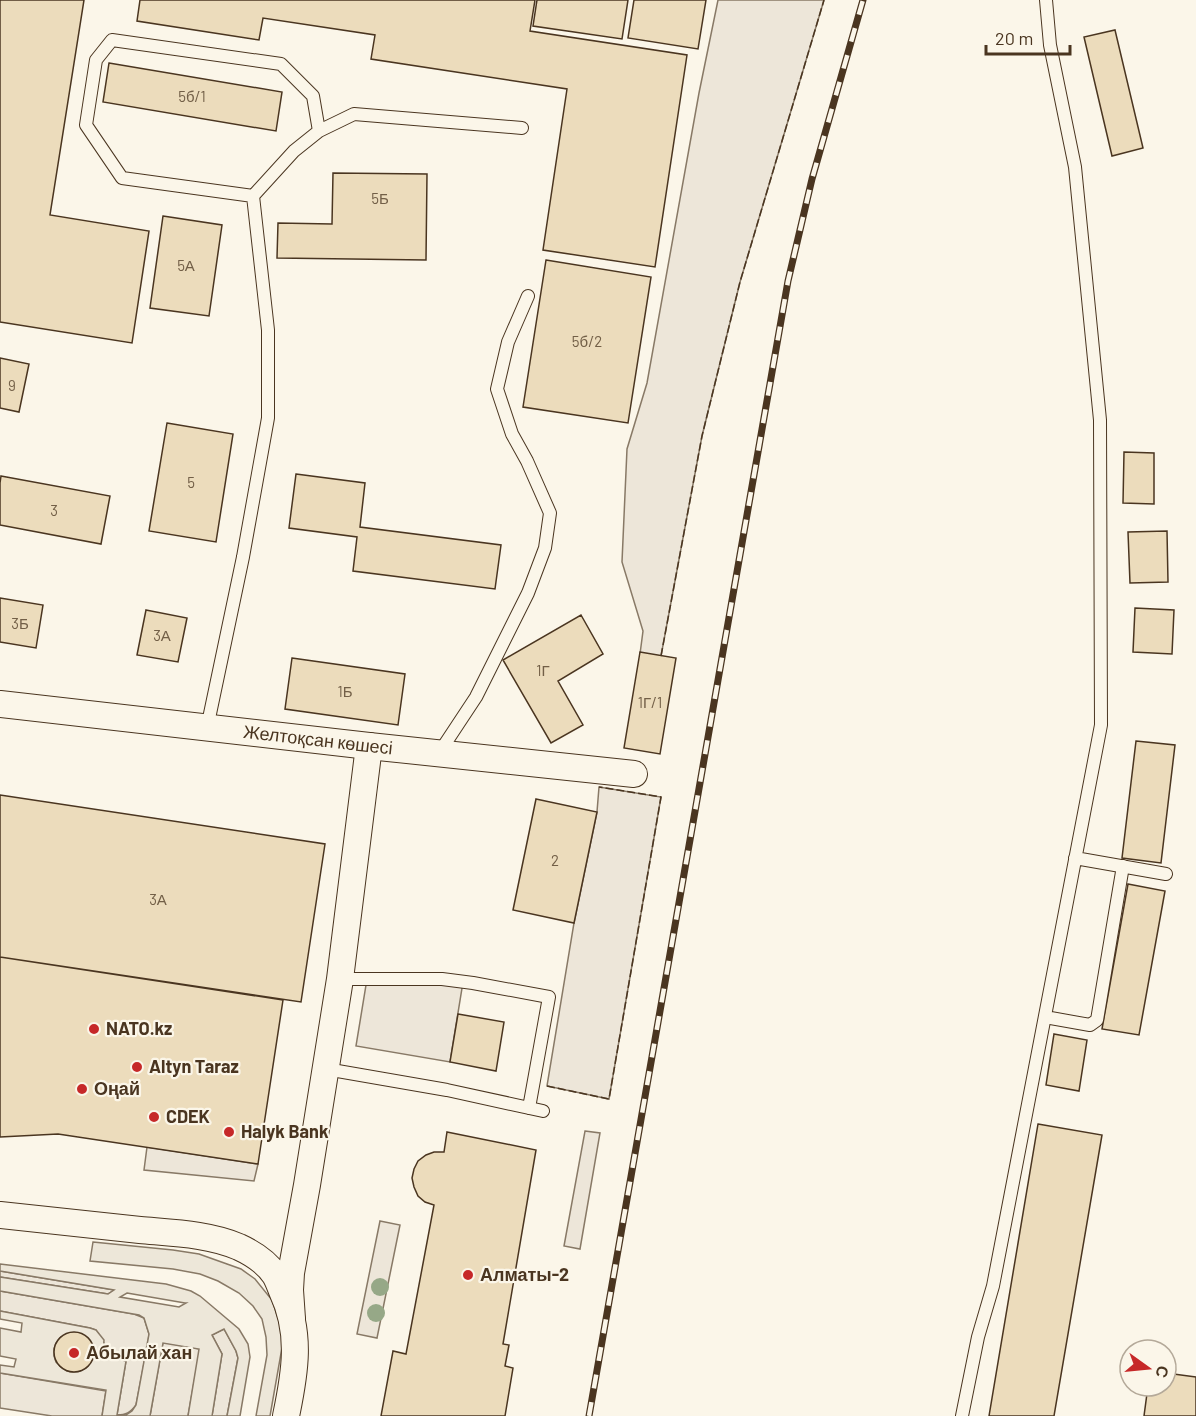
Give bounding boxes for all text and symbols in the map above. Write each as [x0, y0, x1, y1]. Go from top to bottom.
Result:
scale bar [986, 18, 1070, 56]
text: 20 m [995, 27, 1033, 49]
house number: 5б/1 [178, 87, 206, 105]
house number: 5Б [371, 189, 389, 207]
house number: 5А [177, 256, 195, 274]
house number: 5б/2 [572, 332, 602, 350]
house number: 9 [8, 376, 16, 394]
house number: 5 [187, 473, 195, 491]
house number: 3 [50, 501, 58, 519]
house number: 3Б [11, 614, 29, 632]
house number: 3А [153, 626, 171, 644]
house number: 1Г [536, 661, 550, 679]
house number: 1Б [337, 682, 353, 700]
house number: 1Г/1 [638, 693, 662, 711]
street label: Желтоқсан көшесі [242, 720, 394, 758]
house number: 2 [551, 851, 559, 869]
house number: 3А [149, 890, 167, 908]
place label: NATO.kz [106, 1017, 172, 1039]
marker: NATO.kz [87, 1022, 101, 1036]
place label: Altyn Taraz [149, 1055, 239, 1077]
marker: Altyn Taraz [130, 1060, 144, 1074]
place label: Оңай [94, 1077, 140, 1099]
marker: Оңай [75, 1082, 89, 1096]
place label: CDEK [166, 1105, 210, 1127]
marker: CDEK [147, 1110, 161, 1124]
place label: Halyk Bank [241, 1120, 329, 1142]
marker: Halyk Bank [222, 1125, 236, 1139]
place label: Алматы-2 [480, 1263, 569, 1285]
marker: Алматы-2 [461, 1268, 475, 1282]
north arrow [1118, 1338, 1178, 1398]
place label: Абылай хан [86, 1341, 192, 1363]
marker: Абылай хан [67, 1346, 81, 1360]
text: С [1152, 1364, 1174, 1380]

